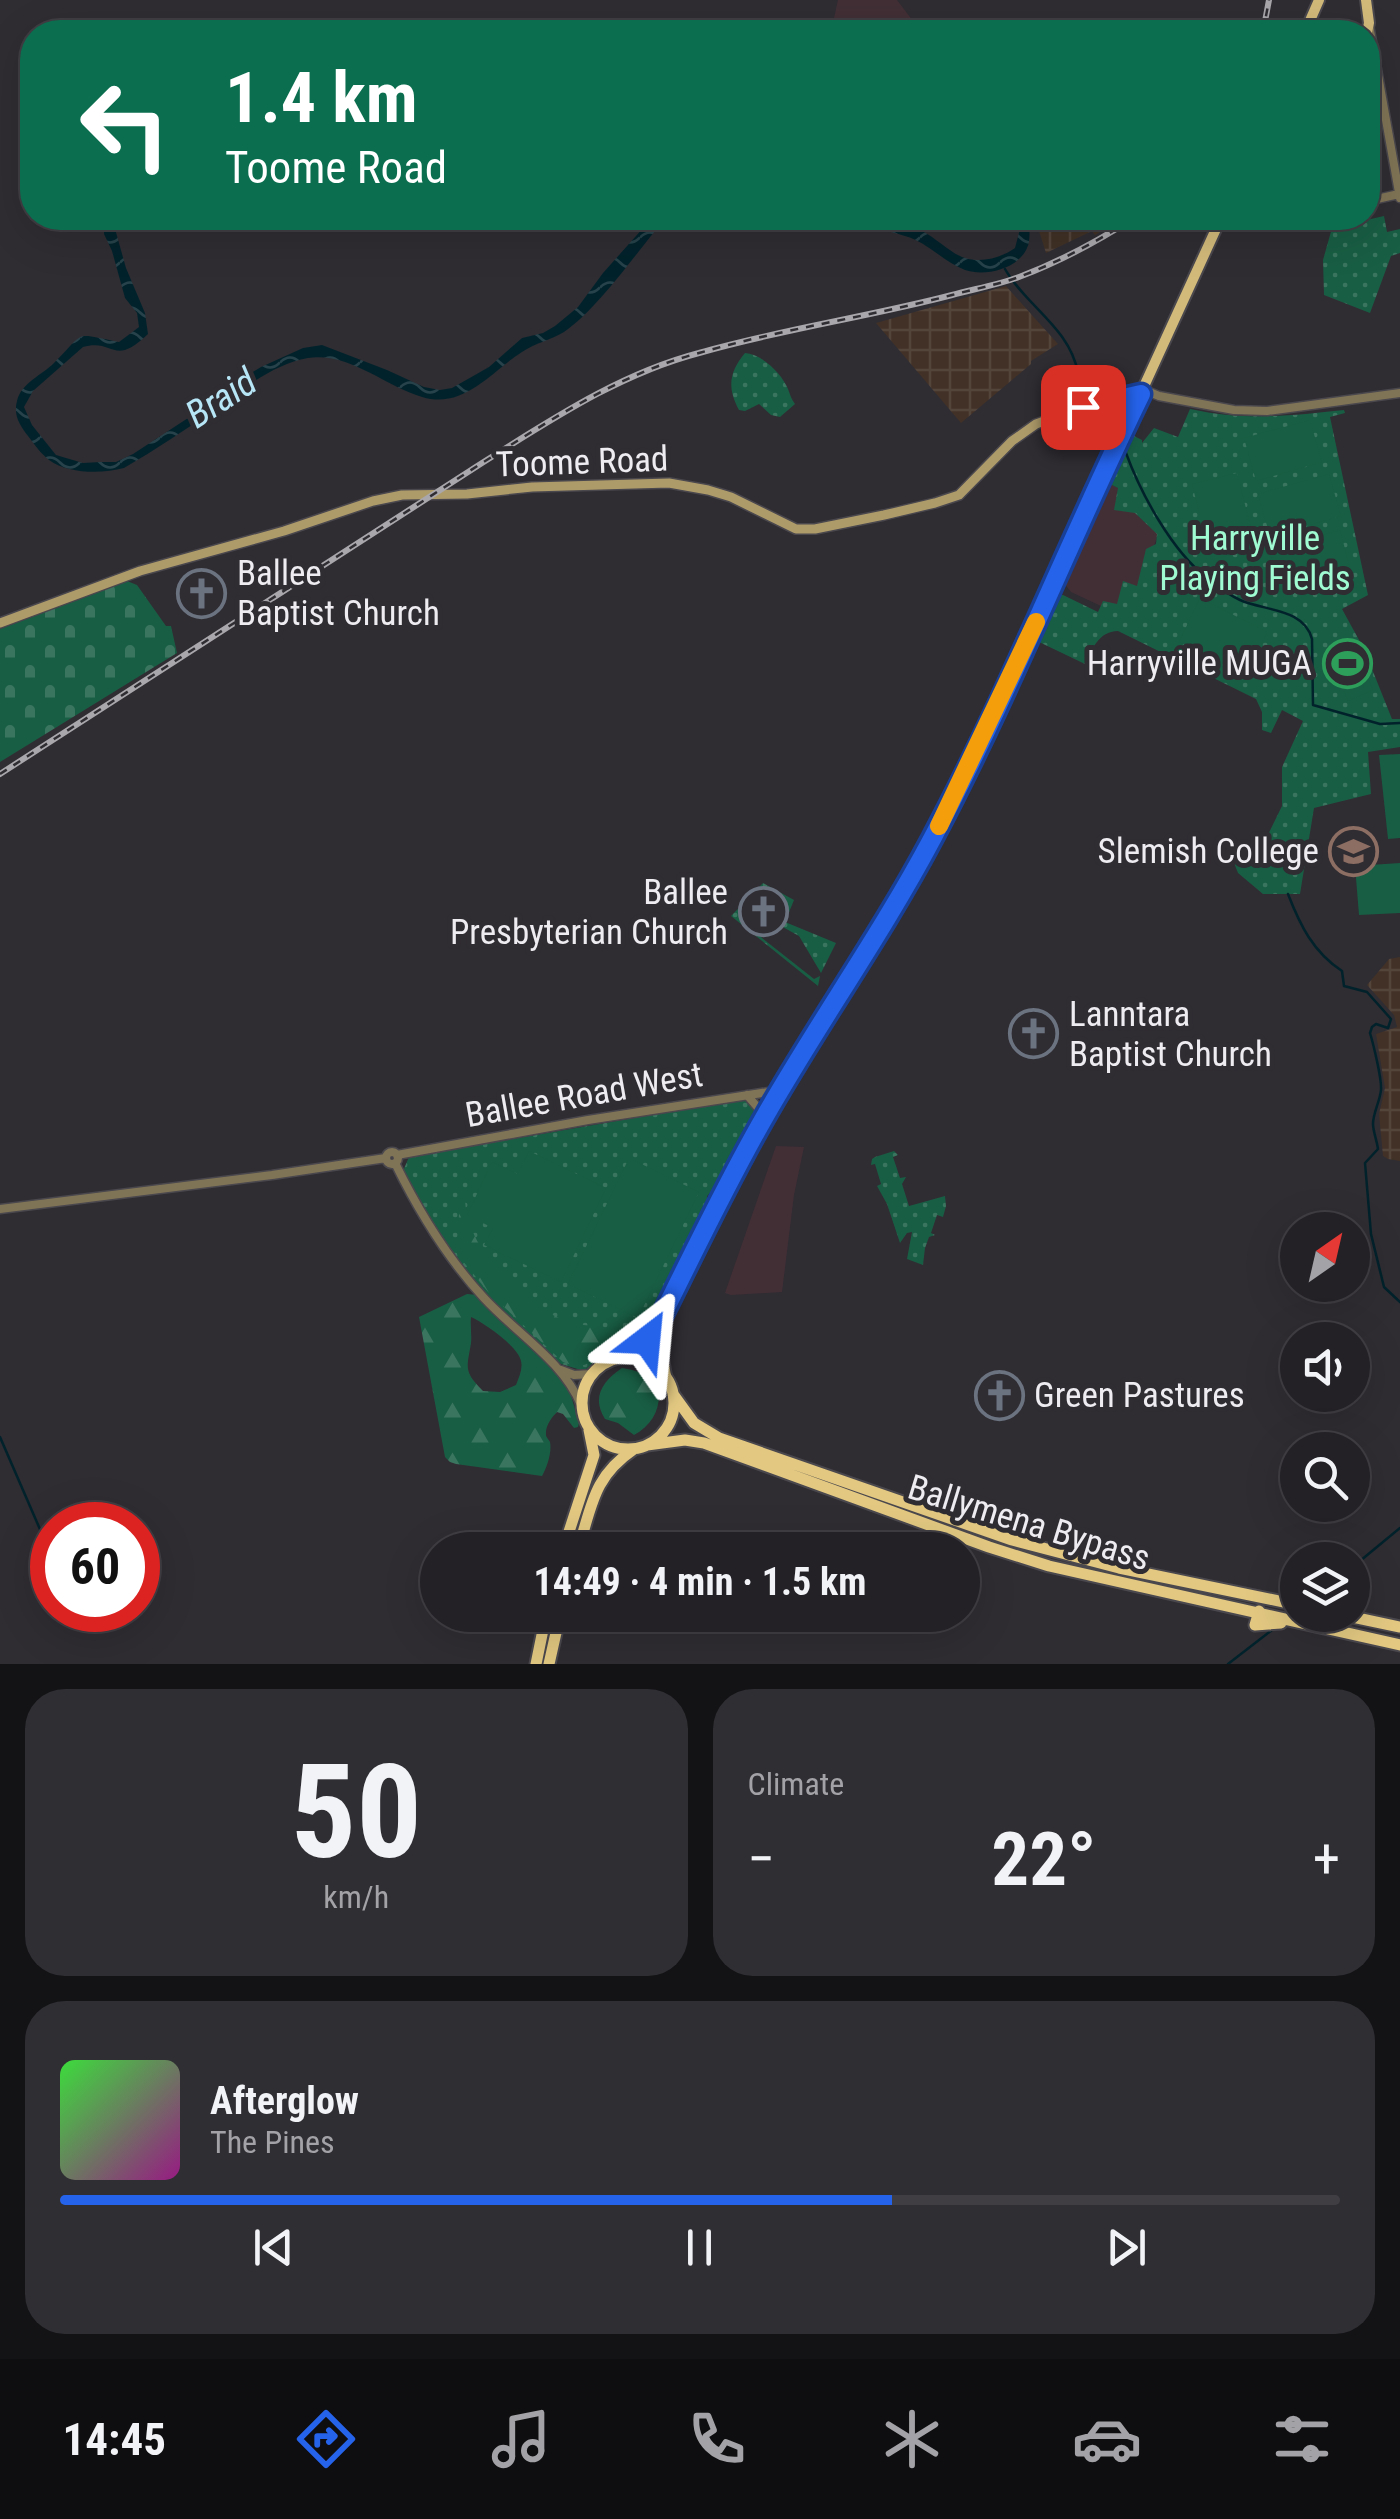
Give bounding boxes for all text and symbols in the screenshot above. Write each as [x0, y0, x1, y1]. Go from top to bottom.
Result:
text: 1.4 km [225, 57, 418, 139]
icon: left [60, 60, 190, 190]
text: Toome Road [225, 141, 447, 194]
water label: Braid [178, 359, 265, 437]
pin [1041, 365, 1126, 450]
icon: arrive [1056, 380, 1111, 435]
street label: Toome Road [495, 438, 669, 486]
park label: Harryville Playing Fields [1159, 518, 1351, 599]
place label: Ballee Baptist Church [237, 553, 440, 634]
church icon: Ballee Baptist Church [176, 567, 228, 619]
sports icon: Harryville MUGA [1321, 637, 1373, 689]
place label: Harryville MUGA [1087, 643, 1312, 684]
school or university icon: Slemish College [1328, 825, 1380, 877]
place label: Slemish College [1098, 831, 1319, 872]
place label: Ballee Presbyterian Church [450, 872, 728, 953]
church icon: Ballee Presbyterian Church [737, 886, 789, 938]
place label: Lanntara Baptist Church [1069, 994, 1272, 1075]
church icon: Lanntara Baptist Church [1008, 1008, 1060, 1060]
street label: Ballee Road West [462, 1054, 706, 1136]
north arrow [1280, 1212, 1370, 1302]
map controls [1280, 1212, 1370, 1632]
position arrow [595, 1288, 699, 1392]
button: sound [1280, 1322, 1370, 1412]
church icon: Green Pastures [973, 1369, 1025, 1421]
place label: Green Pastures [1034, 1375, 1245, 1416]
button: search [1280, 1432, 1370, 1522]
street label: Ballymena Bypass [903, 1467, 1155, 1579]
speed limit sign: 60 [30, 1502, 160, 1632]
button: layers [1280, 1542, 1370, 1632]
text: 14:49 · 4 min · 1.5 km [534, 1560, 866, 1604]
text: 50 [291, 1736, 422, 1889]
text: Climate [748, 1765, 844, 1803]
text: 22° [991, 1815, 1096, 1903]
text: − [748, 1827, 775, 1891]
text: + [1313, 1827, 1340, 1891]
text: km/h [323, 1878, 389, 1916]
text: Afterglow [210, 2079, 359, 2123]
text: The Pines [210, 2123, 335, 2161]
icon: previous [246, 2220, 301, 2275]
icon: pause [672, 2220, 727, 2275]
icon: next [1099, 2220, 1154, 2275]
icon: directions [291, 2404, 361, 2474]
icon: music [486, 2404, 556, 2474]
icon: phone [682, 2404, 752, 2474]
icon: climate [877, 2404, 947, 2474]
icon: car [1072, 2404, 1142, 2474]
icon: filters [1267, 2404, 1337, 2474]
text: 14:45 [63, 2413, 166, 2466]

